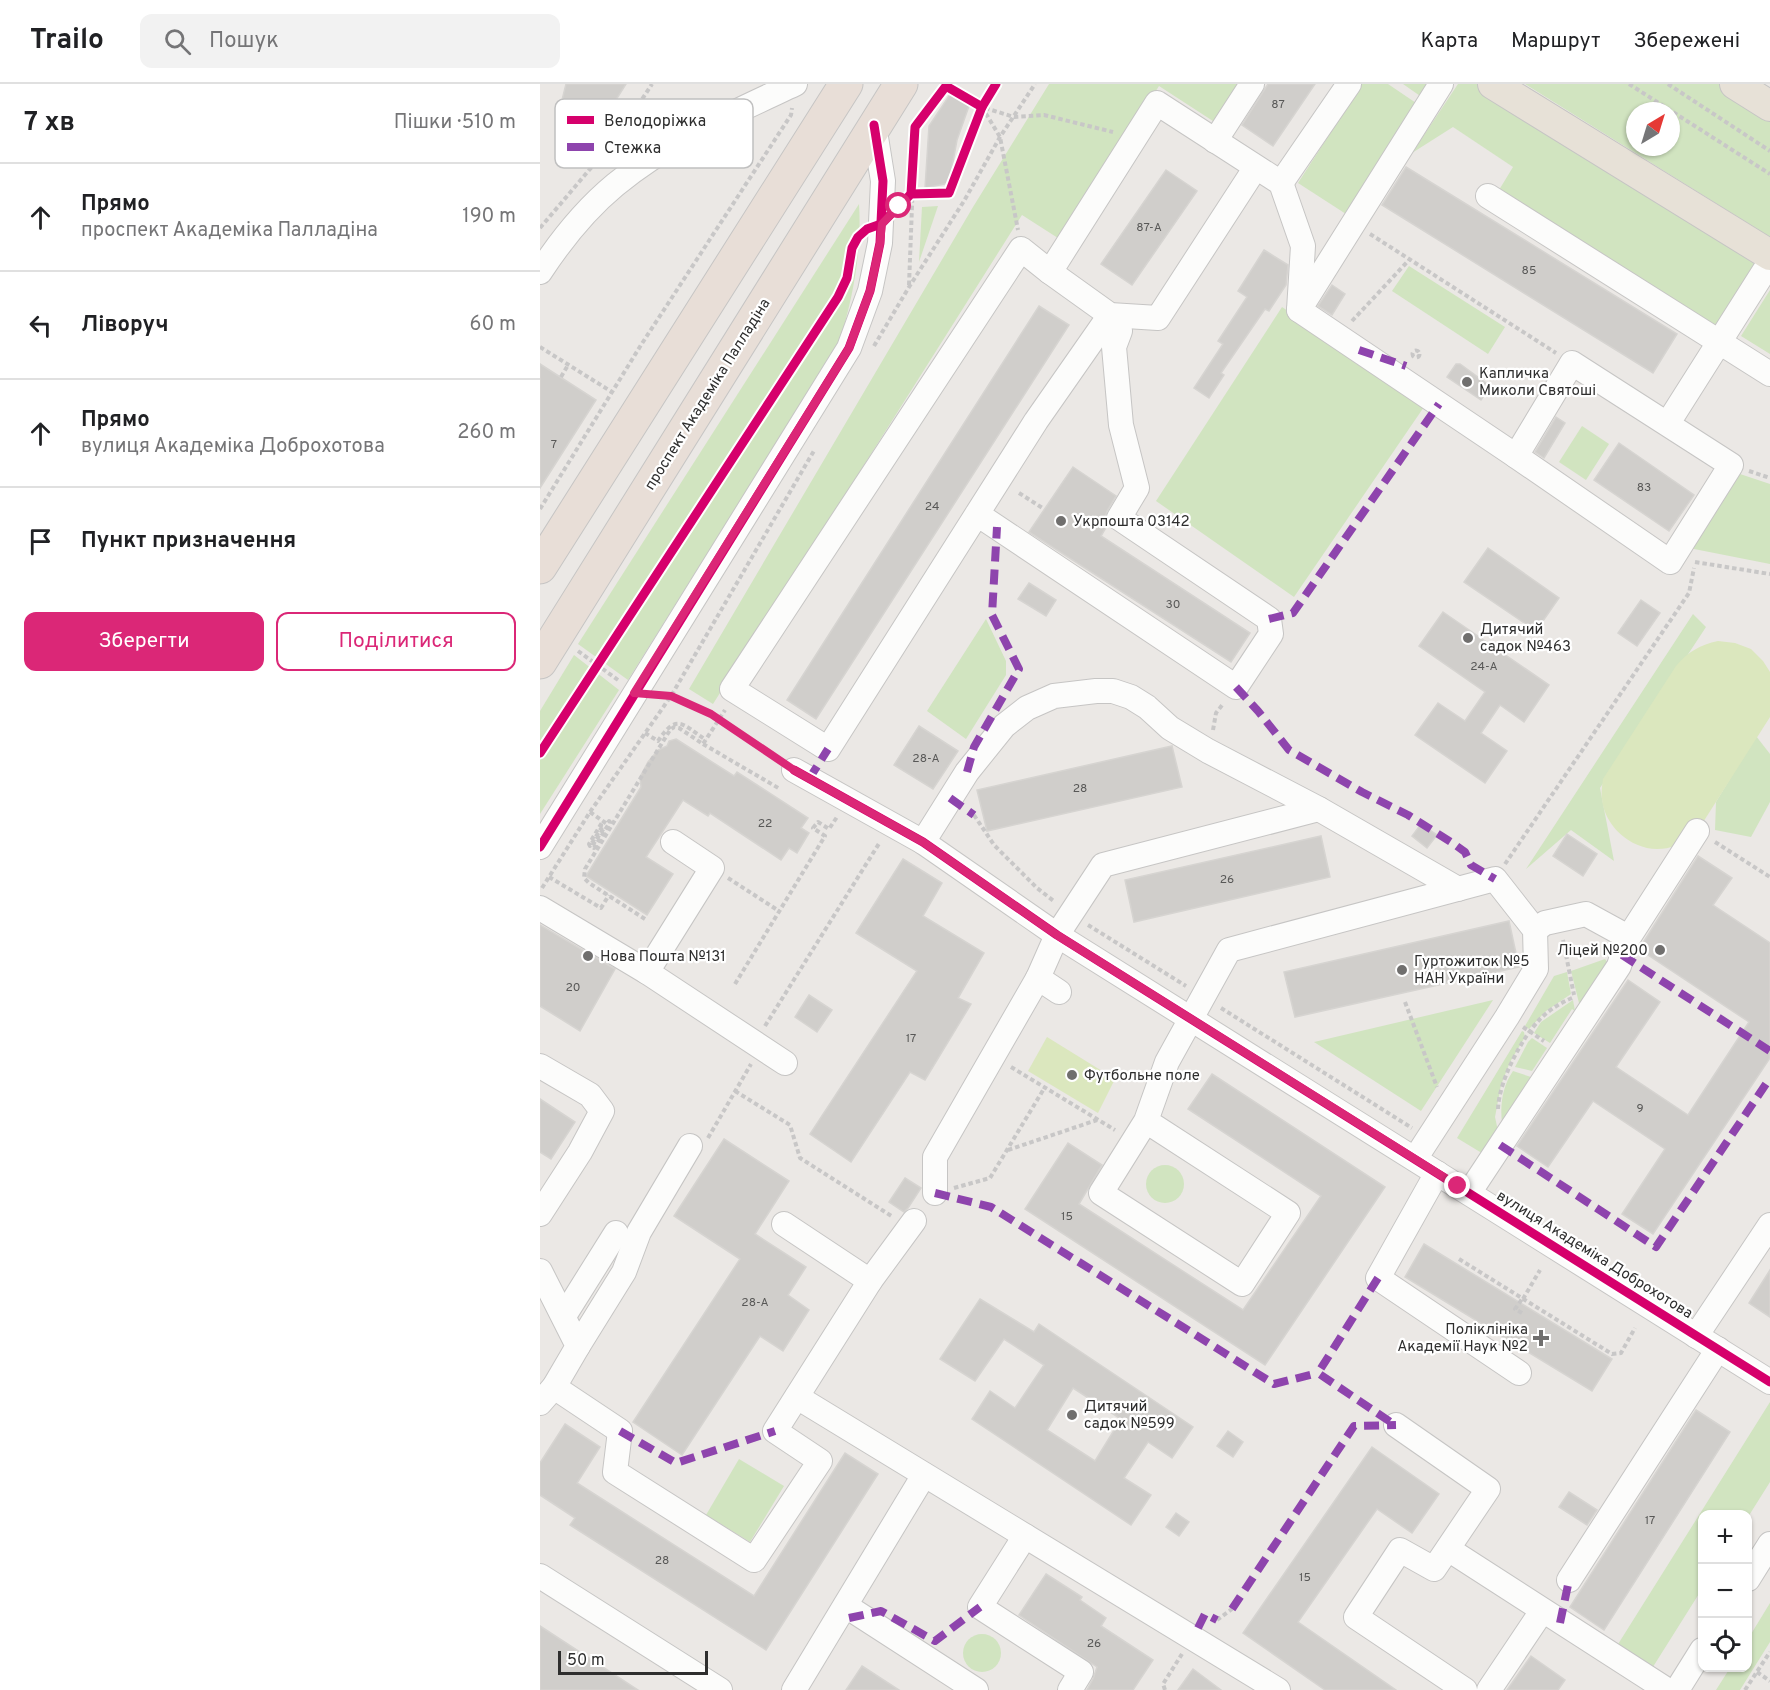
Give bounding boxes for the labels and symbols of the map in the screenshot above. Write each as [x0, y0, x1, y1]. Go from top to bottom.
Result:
house number: 87 [1271, 97, 1285, 113]
legend [555, 99, 753, 168]
north arrow [1626, 102, 1680, 156]
text: Велодоріжка [604, 112, 706, 132]
text: Стежка [604, 139, 661, 159]
route start [885, 192, 911, 218]
house number: 87-А [1136, 220, 1162, 236]
house number: 85 [1522, 263, 1536, 279]
street label: проспект Академіка Палладіна [641, 295, 775, 494]
place label: Капличка Миколи Святоші [1479, 365, 1596, 401]
marker: Капличка Миколи Святоші [1460, 375, 1474, 389]
house number: 7 [551, 437, 557, 453]
house number: 83 [1637, 480, 1651, 496]
house number: 24 [925, 499, 939, 515]
place label: Укрпошта 03142 [1073, 513, 1190, 532]
marker: Укрпошта 03142 [1054, 514, 1068, 528]
house number: 30 [1166, 597, 1180, 613]
place label: Дитячий садок №463 [1480, 621, 1571, 657]
marker: Дитячий садок №463 [1461, 631, 1475, 645]
house number: 24-А [1470, 659, 1498, 675]
house number: 28-А [912, 751, 940, 767]
house number: 28 [1073, 781, 1087, 797]
house number: 22 [758, 816, 772, 832]
house number: 26 [1220, 872, 1234, 888]
place label: Ліцей №200 [1557, 942, 1648, 961]
marker: Ліцей №200 [1653, 943, 1667, 957]
place label: Нова Пошта №131 [600, 948, 726, 967]
marker: Нова Пошта №131 [581, 949, 595, 963]
place label: Гуртожиток №5 НАН України [1414, 953, 1529, 989]
marker: Гуртожиток №5 НАН України [1395, 963, 1409, 977]
house number: 20 [565, 980, 581, 996]
house number: 17 [906, 1031, 916, 1047]
place label: Футбольне поле [1084, 1067, 1200, 1086]
marker: Футбольне поле [1065, 1068, 1079, 1082]
house number: 9 [1636, 1101, 1644, 1117]
route end [1444, 1172, 1470, 1198]
street label: вулиця Академіка Доброхотова [1493, 1187, 1696, 1324]
house number: 15 [1061, 1209, 1073, 1225]
house number: 28-А [741, 1295, 769, 1311]
place label: Поліклініка Академії Наук №2 [1397, 1321, 1528, 1357]
marker: Поліклініка Академії Наук №2 [1532, 1329, 1550, 1347]
place label: Дитячий садок №599 [1084, 1398, 1175, 1434]
marker: Дитячий садок №599 [1065, 1408, 1079, 1422]
house number: 17 [1645, 1513, 1655, 1529]
house number: 28 [655, 1553, 669, 1569]
house number: 15 [1299, 1570, 1311, 1586]
house number: 26 [1087, 1636, 1101, 1652]
scale bar [558, 1648, 708, 1676]

